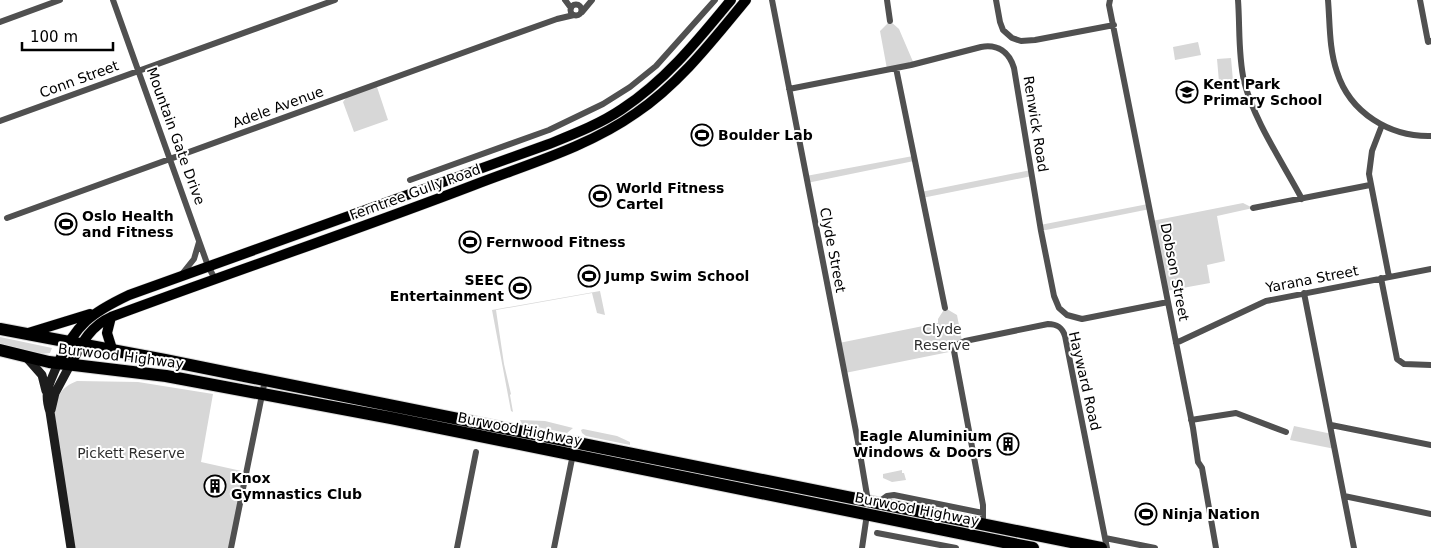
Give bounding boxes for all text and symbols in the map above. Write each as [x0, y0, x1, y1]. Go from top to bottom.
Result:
scale bar [22, 20, 114, 52]
text: 100 m [30, 28, 78, 46]
street label: Conn Street [37, 57, 121, 101]
street label: Mountain Gate Drive [144, 65, 208, 207]
street label: Renwick Road [1020, 75, 1052, 173]
place label: Kent Park Primary School [1203, 76, 1322, 108]
school or university icon: Kent Park Primary School [1175, 80, 1199, 104]
street label: Adele Avenue [230, 83, 326, 131]
sports icon: Boulder Lab [690, 123, 714, 147]
place label: Boulder Lab [718, 127, 813, 143]
street label: Ferntree Gully Road [347, 161, 483, 223]
place label: World Fitness Cartel [616, 180, 724, 212]
sports icon: World Fitness Cartel [588, 184, 612, 208]
street label: Clyde Street [817, 206, 849, 294]
place label: Oslo Health and Fitness [82, 208, 174, 240]
sports icon: Oslo Health and Fitness [54, 212, 78, 236]
street label: Dobson Street [1158, 221, 1192, 323]
sports icon: Fernwood Fitness [458, 230, 482, 254]
place label: Fernwood Fitness [486, 234, 626, 250]
street label: Yarana Street [1263, 262, 1360, 296]
sports icon: Jump Swim School [577, 264, 601, 288]
place label: Jump Swim School [604, 268, 749, 284]
place label: SEEC Entertainment [390, 272, 504, 304]
sports icon: SEEC Entertainment [508, 276, 532, 300]
park label: Clyde Reserve [914, 321, 970, 353]
street label: Hayward Road [1066, 330, 1104, 432]
street label: Burwood Highway [57, 340, 185, 372]
street label: Burwood Highway [456, 409, 584, 449]
place label: Eagle Aluminium Windows & Doors [853, 428, 992, 460]
building icon: Eagle Aluminium Windows & Doors [996, 432, 1020, 456]
park label: Pickett Reserve [77, 445, 185, 461]
place label: Knox Gymnastics Club [231, 470, 362, 502]
building icon: Knox Gymnastics Club [203, 474, 227, 498]
street label: Burwood Highway [853, 489, 981, 529]
sports icon: Ninja Nation [1134, 502, 1158, 526]
place label: Ninja Nation [1162, 506, 1260, 522]

